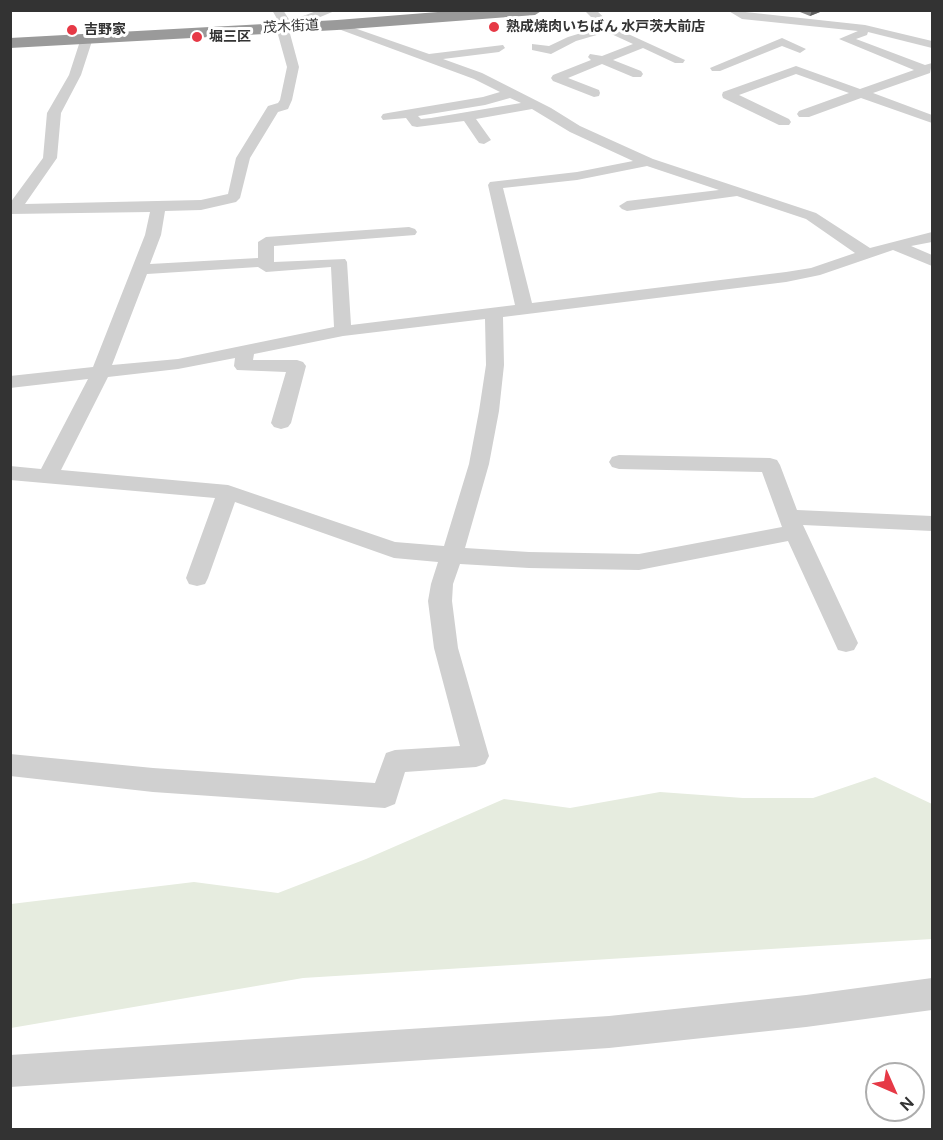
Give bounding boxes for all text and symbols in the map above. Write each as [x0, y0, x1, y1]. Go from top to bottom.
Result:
street label: 茂木街道 [263, 17, 319, 37]
place label: 熟成焼肉いちばん 水戸茨大前店 [506, 19, 705, 35]
marker: 熟成焼肉いちばん 水戸茨大前店 [487, 20, 501, 34]
place label: 吉野家 [84, 22, 126, 38]
marker: 吉野家 [65, 23, 79, 37]
place label: 堀三区 [209, 29, 251, 45]
marker: 堀三区 [190, 30, 204, 44]
north arrow [865, 1062, 925, 1122]
text: N [895, 1092, 918, 1115]

